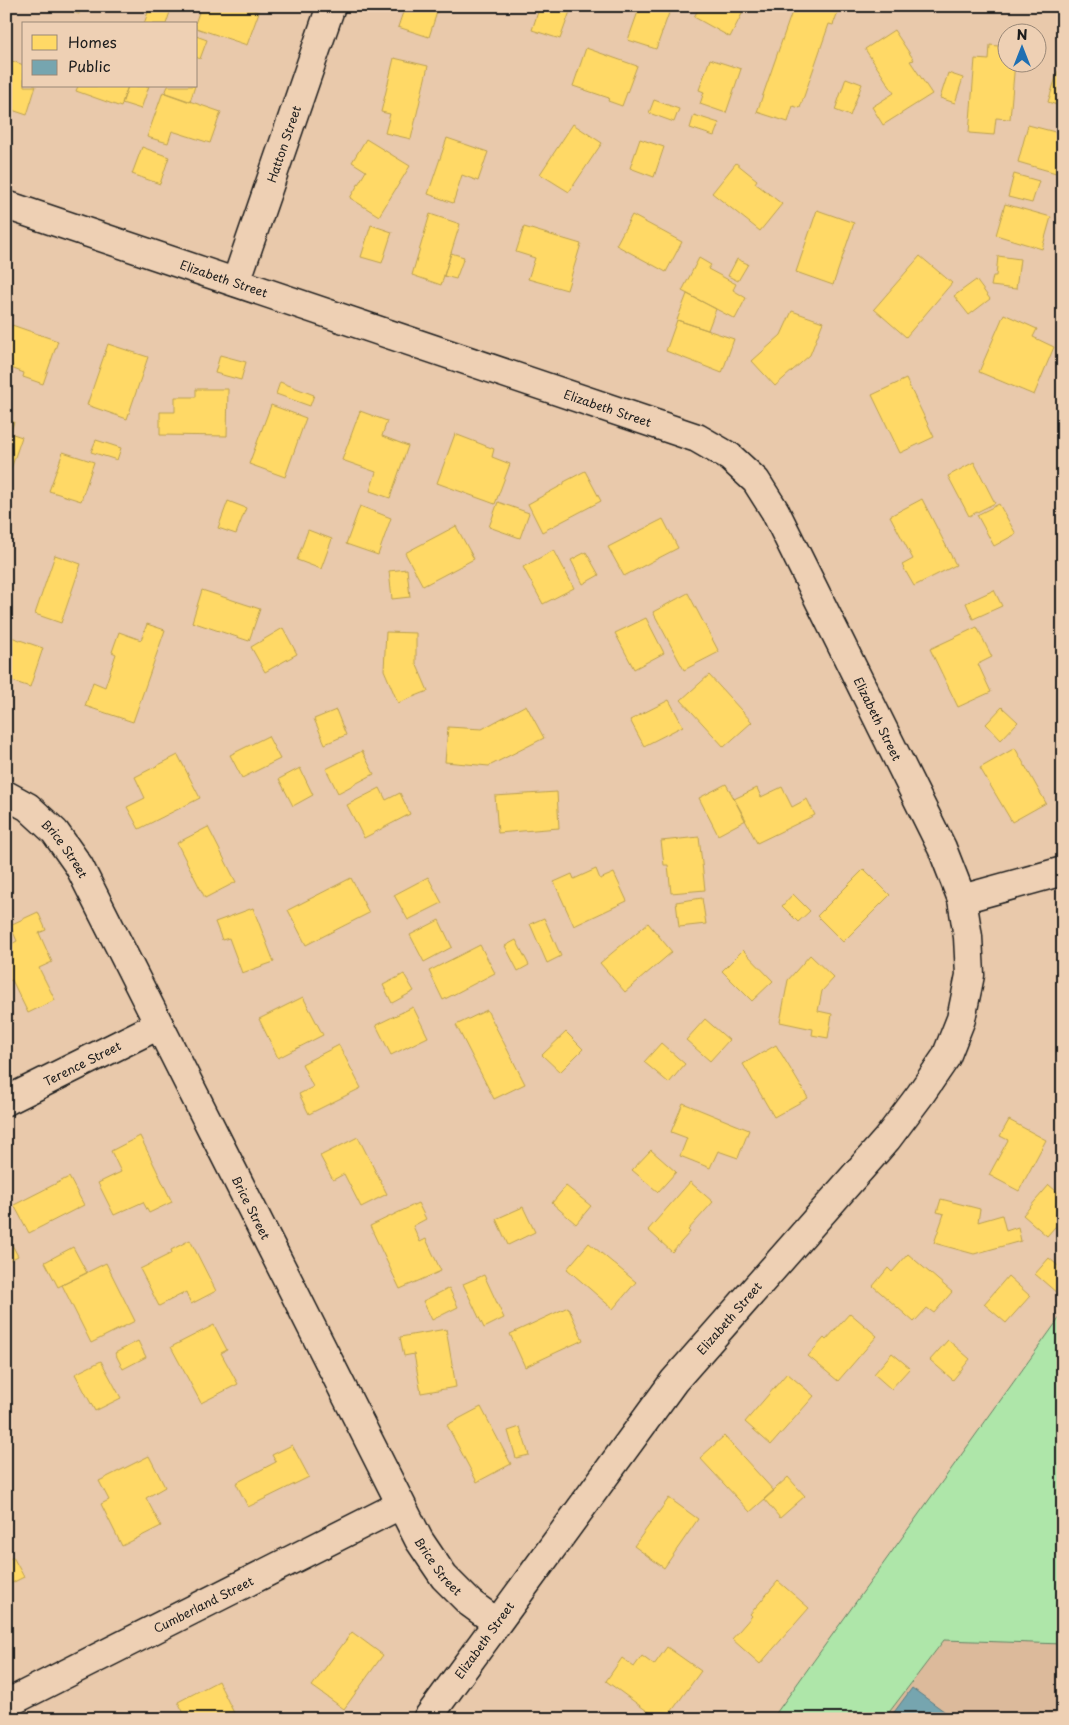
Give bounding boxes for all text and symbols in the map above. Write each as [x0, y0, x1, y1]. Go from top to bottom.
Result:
legend [22, 22, 198, 88]
north arrow [996, 22, 1046, 72]
text: N [1016, 24, 1028, 45]
text: Homes [68, 30, 117, 53]
text: Public [68, 54, 111, 77]
street label: Hatton Street [262, 103, 305, 185]
street label: Elizabeth Street [178, 255, 270, 302]
street label: Elizabeth Street [561, 385, 654, 431]
street label: Elizabeth Street [850, 674, 906, 764]
street label: Brice Street [38, 815, 93, 881]
street label: Terence Street [40, 1036, 124, 1090]
street label: Brice Street [228, 1173, 275, 1243]
street label: Elizabeth Street [692, 1278, 766, 1358]
street label: Brice Street [410, 1533, 466, 1599]
street label: Cumberland Street [150, 1572, 256, 1637]
street label: Elizabeth Street [450, 1598, 518, 1682]

